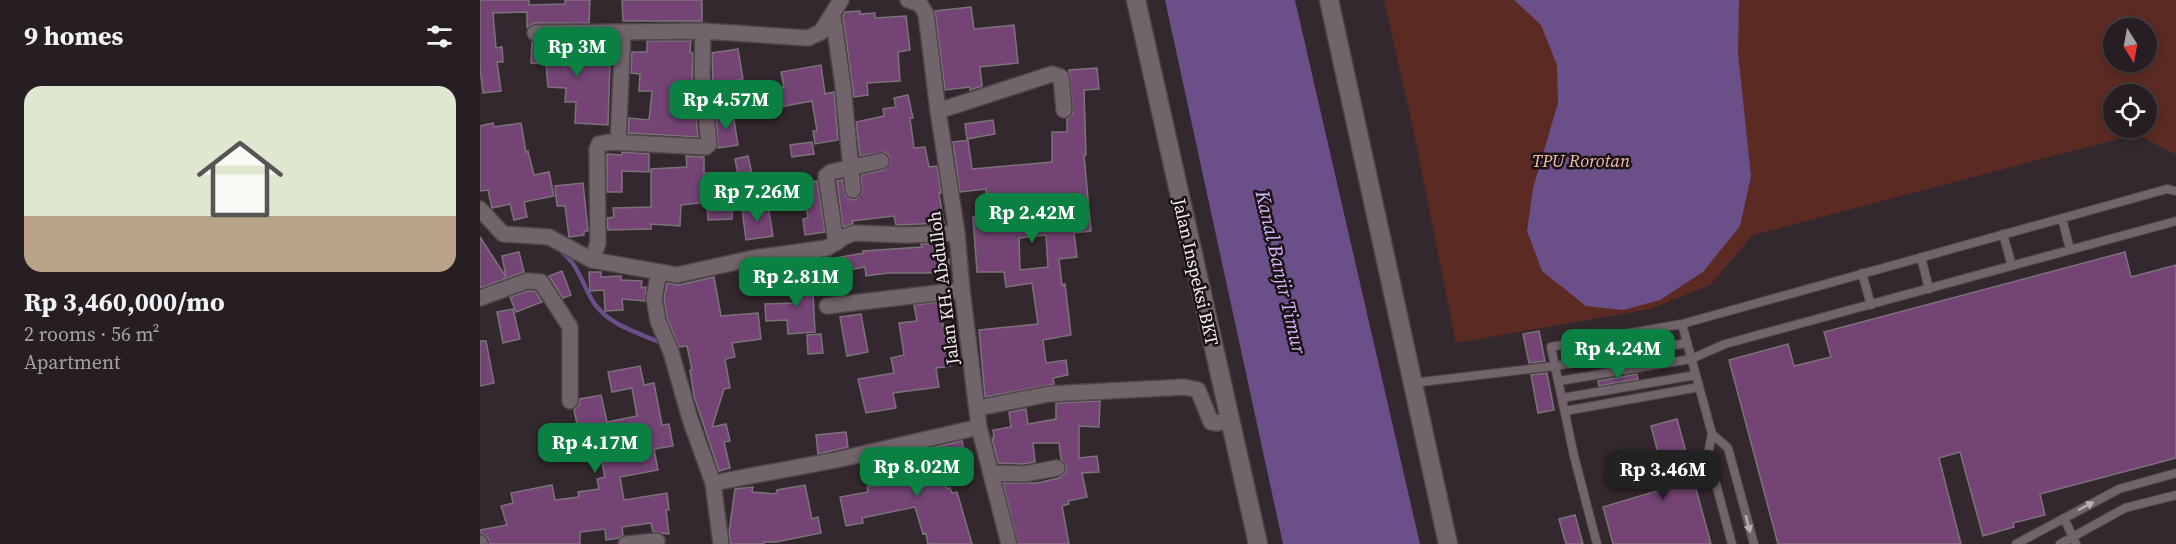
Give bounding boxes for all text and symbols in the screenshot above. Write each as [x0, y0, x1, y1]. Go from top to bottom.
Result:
text: 9 homes [24, 18, 123, 54]
north arrow [2103, 18, 2157, 72]
map controls [2103, 18, 2157, 138]
icon: filters [423, 20, 456, 53]
pin: Rp 3M [535, 27, 619, 78]
text: Rp 3M [548, 32, 606, 60]
pin: Rp 4.57M [664, 80, 788, 131]
button: locate [2103, 84, 2157, 138]
text: Rp 4.57M [683, 85, 769, 113]
icon: home [186, 125, 294, 233]
park label: TPU Rorotan [1532, 148, 1630, 173]
pin: Rp 7.26M [695, 172, 819, 223]
text: Rp 7.26M [714, 177, 800, 205]
water label: Kanal Banjir Timur [1248, 187, 1314, 357]
pin: Rp 2.42M [970, 193, 1094, 244]
street label: Jalan Inspeksi BKT [1167, 195, 1225, 348]
text: Rp 2.42M [989, 198, 1075, 226]
street label: Jalan KH. Abdulloh [921, 210, 965, 367]
pin: Rp 2.81M [734, 257, 858, 308]
text: Rp 2.81M [753, 262, 839, 290]
text: Rp 3,460,000/mo [24, 284, 225, 320]
text: 2 rooms · 56 m² [24, 320, 160, 348]
pin: Rp 4.24M [1556, 329, 1680, 380]
text: Rp 4.24M [1575, 334, 1661, 362]
text: Apartment [24, 348, 121, 376]
pin: Rp 4.17M [533, 423, 657, 474]
text: Rp 4.17M [552, 428, 638, 456]
pin: Rp 8.02M [855, 447, 979, 498]
pin: Rp 3.46M [1601, 450, 1725, 501]
text: Rp 8.02M [874, 452, 960, 480]
text: Rp 3.46M [1620, 455, 1706, 483]
one-way arrow [2077, 502, 2094, 511]
one-way arrow [1744, 515, 1754, 534]

